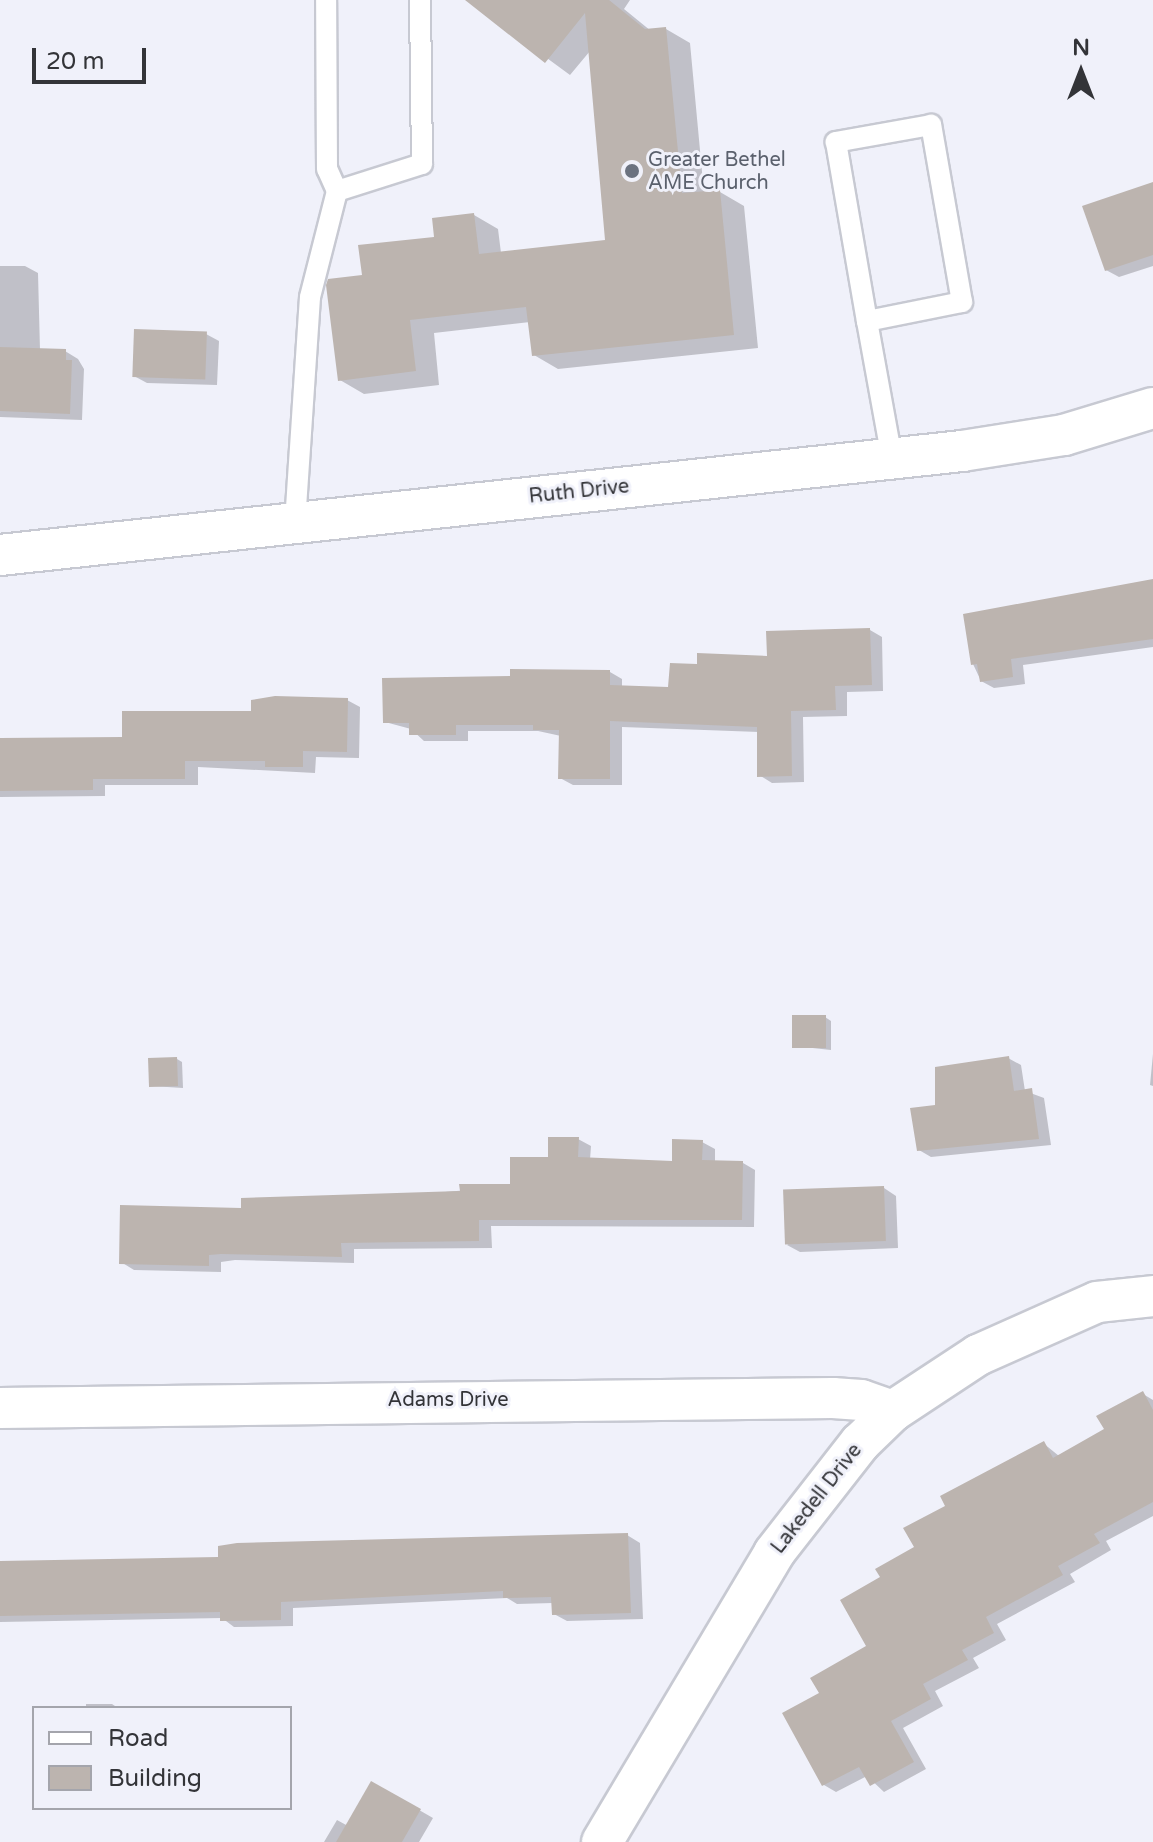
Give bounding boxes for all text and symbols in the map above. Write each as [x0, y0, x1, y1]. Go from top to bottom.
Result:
scale bar [36, 32, 150, 82]
north arrow [1041, 32, 1121, 112]
text: N [1072, 35, 1090, 61]
text: 20 m [46, 47, 104, 76]
place label: Greater Bethel AME Church [648, 148, 786, 195]
marker: Greater Bethel AME Church [623, 162, 641, 180]
street label: Ruth Drive [528, 475, 630, 509]
street label: Adams Drive [388, 1388, 508, 1412]
street label: Lakedell Drive [767, 1439, 867, 1559]
legend [32, 1706, 292, 1810]
text: Road [108, 1724, 168, 1753]
text: Building [108, 1764, 202, 1793]

